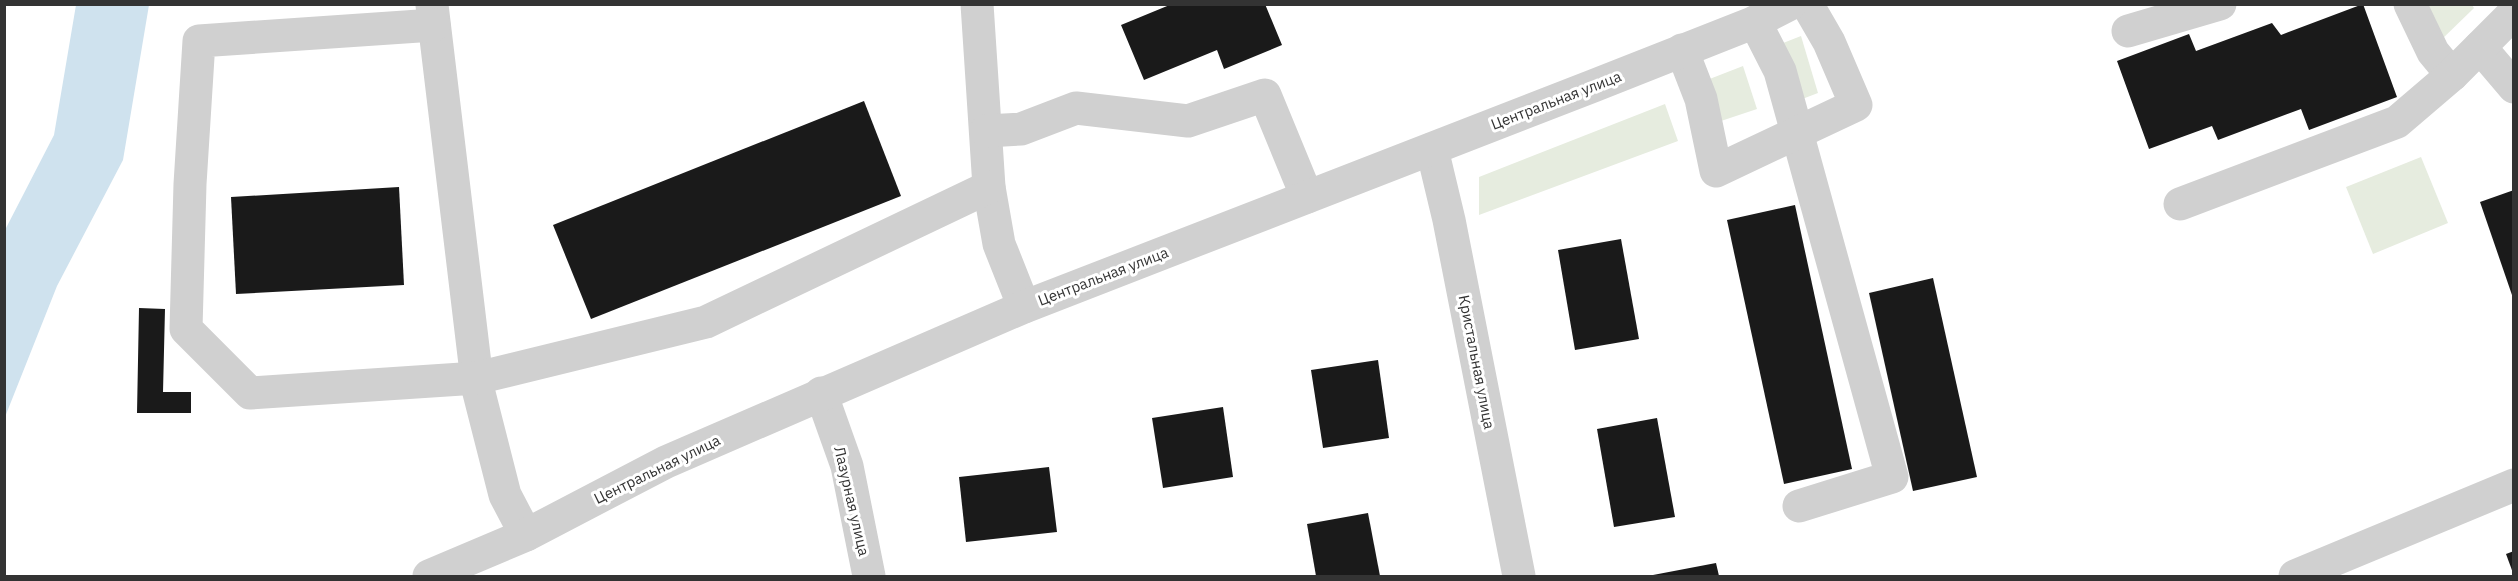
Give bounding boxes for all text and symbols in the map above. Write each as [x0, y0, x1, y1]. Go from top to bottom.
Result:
street label: Центральная улица [1488, 66, 1624, 134]
street label: Центральная улица [1035, 242, 1171, 310]
street label: Кристальная улица [1455, 293, 1499, 431]
street label: Центральная улица [591, 430, 723, 508]
street label: Лазурная улица [830, 444, 874, 558]

